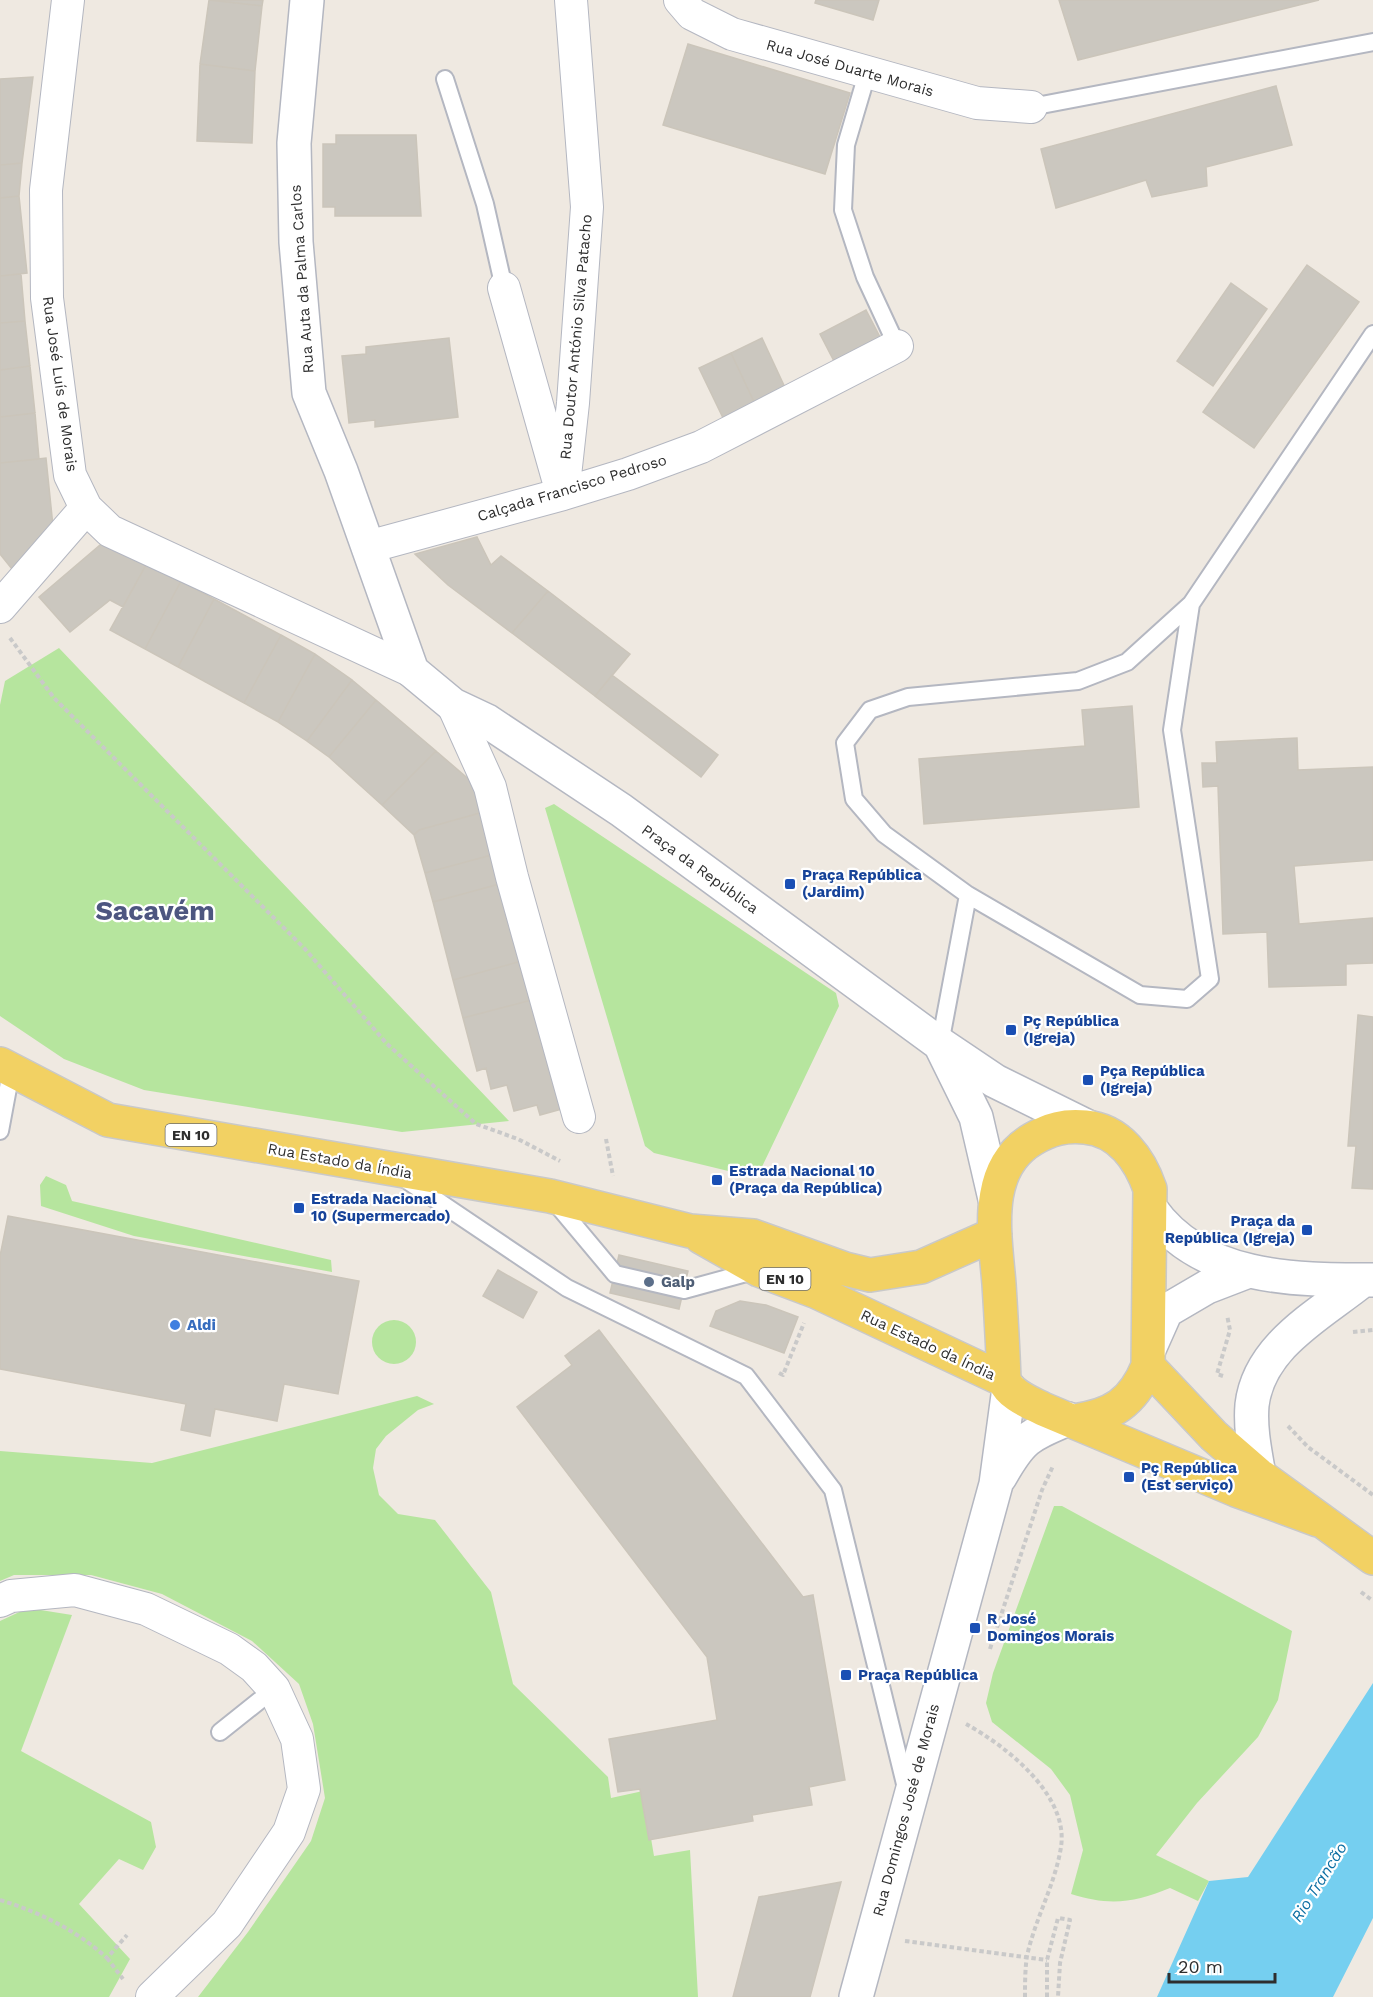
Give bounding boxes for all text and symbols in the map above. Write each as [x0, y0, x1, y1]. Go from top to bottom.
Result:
street label: Rua José Duarte Morais [764, 35, 936, 101]
street label: Rua Auta da Palma Carlos [286, 184, 318, 374]
street label: Rua Doutor António Silva Patacho [556, 214, 596, 460]
street label: Rua José Luís de Morais [39, 295, 81, 473]
street label: Calçada Francisco Pedroso [475, 451, 669, 525]
street label: Praça da República [638, 821, 762, 918]
place label: Praça República (Jardim) [802, 866, 922, 901]
marker: Praça República (Jardim) [783, 877, 797, 891]
district label: Sacavém [95, 895, 215, 927]
place label: Pç República (Igreja) [1023, 1012, 1119, 1047]
marker: Pç República (Igreja) [1004, 1023, 1018, 1037]
place label: Pça República (Igreja) [1100, 1062, 1205, 1097]
marker: Pça República (Igreja) [1081, 1073, 1095, 1087]
road number: EN 10 [166, 1124, 216, 1146]
street label: Rua Estado da Índia [266, 1139, 414, 1183]
place label: Estrada Nacional 10 (Praça da República) [729, 1162, 883, 1197]
marker: Estrada Nacional 10 (Praça da República) [710, 1173, 724, 1187]
place label: Estrada Nacional 10 (Supermercado) [311, 1190, 451, 1225]
marker: Estrada Nacional 10 (Supermercado) [292, 1201, 306, 1215]
place label: Praça da República (Igreja) [1165, 1212, 1295, 1247]
marker: Praça da República (Igreja) [1300, 1223, 1314, 1237]
road number: EN 10 [760, 1268, 810, 1290]
place label: Galp [661, 1273, 695, 1291]
marker: Galp [642, 1275, 656, 1289]
street label: Rua Estado da Índia [858, 1306, 999, 1384]
place label: Aldi [187, 1316, 216, 1334]
marker: Aldi [168, 1318, 182, 1332]
place label: Pç República (Est serviço) [1141, 1459, 1237, 1494]
marker: Pç República (Est serviço) [1122, 1470, 1136, 1484]
place label: R José Domingos Morais [987, 1610, 1114, 1645]
marker: R José Domingos Morais [968, 1621, 982, 1635]
place label: Praça República [858, 1666, 978, 1684]
marker: Praça República [839, 1668, 853, 1682]
street label: Rua Domingos José de Morais [869, 1702, 943, 1918]
water label: Rio Trancão [1287, 1839, 1351, 1925]
scale bar [1169, 1946, 1276, 1984]
text: 20 m [1178, 1956, 1223, 1977]

